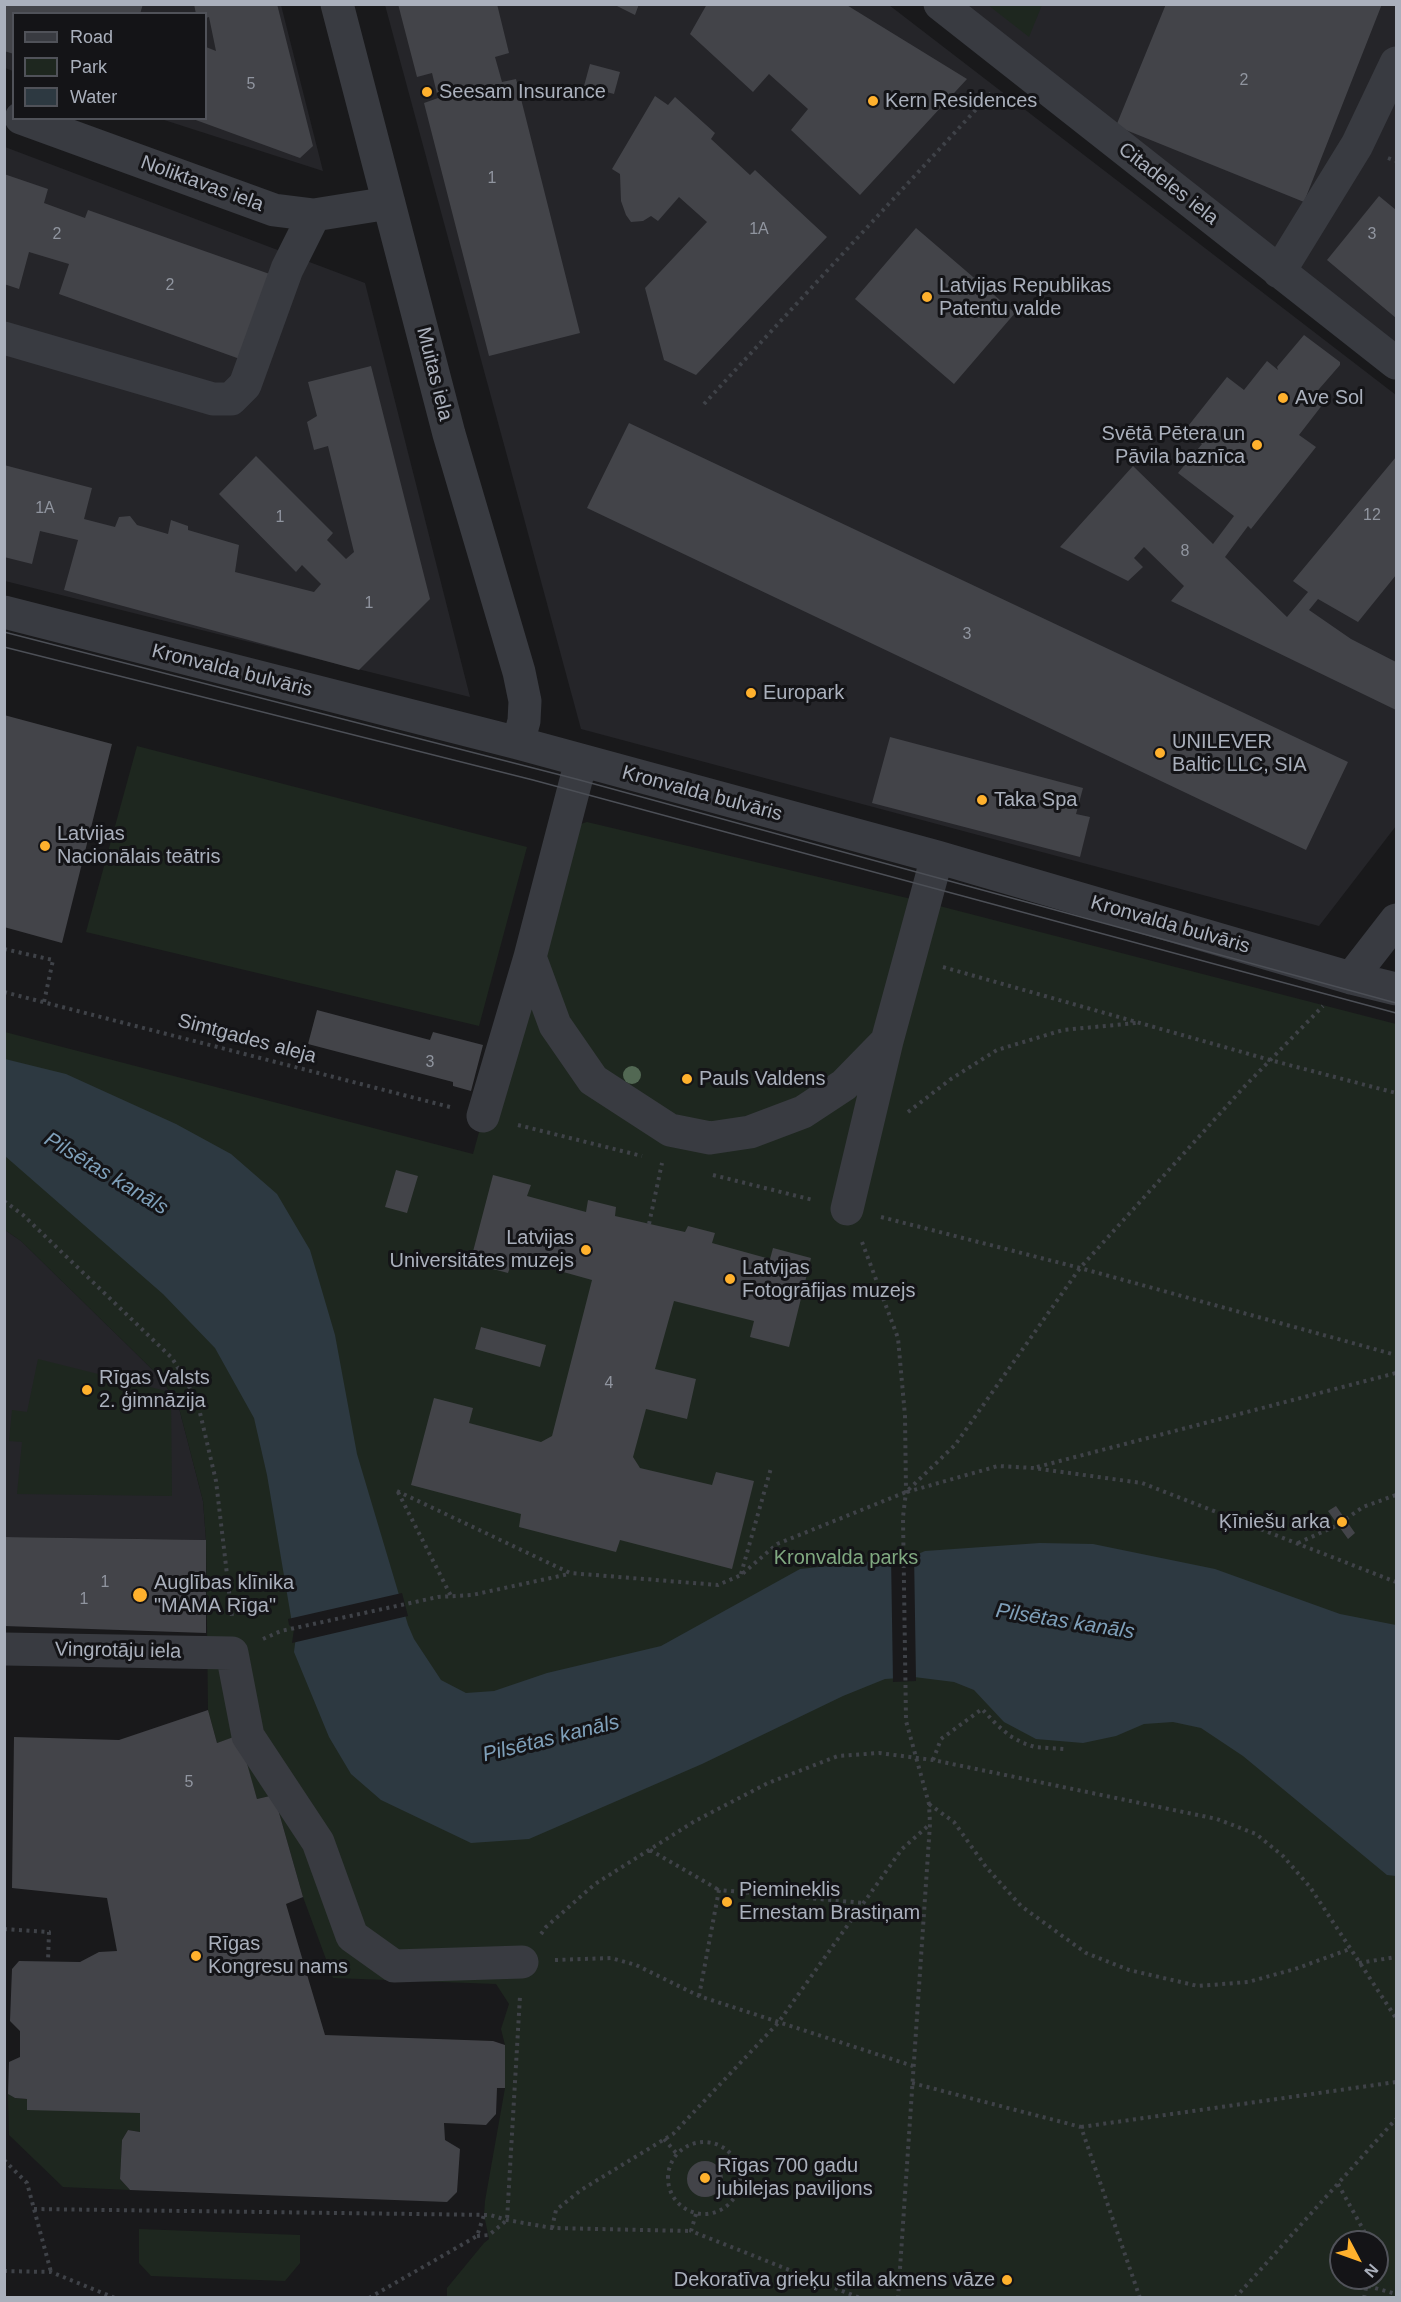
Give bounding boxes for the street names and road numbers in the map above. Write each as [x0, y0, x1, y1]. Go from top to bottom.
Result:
street label: Citadeles iela [1113, 138, 1223, 230]
street label: Noliktavas iela [137, 151, 267, 217]
street label: Muitas iela [411, 325, 457, 423]
street label: Kronvalda bulvāris [149, 639, 315, 703]
street label: Kronvalda bulvāris [619, 761, 785, 827]
street label: Kronvalda bulvāris [1088, 891, 1252, 959]
street label: Simtgades aleja [175, 1009, 319, 1069]
street label: Vingrotāju iela [55, 1638, 181, 1664]

